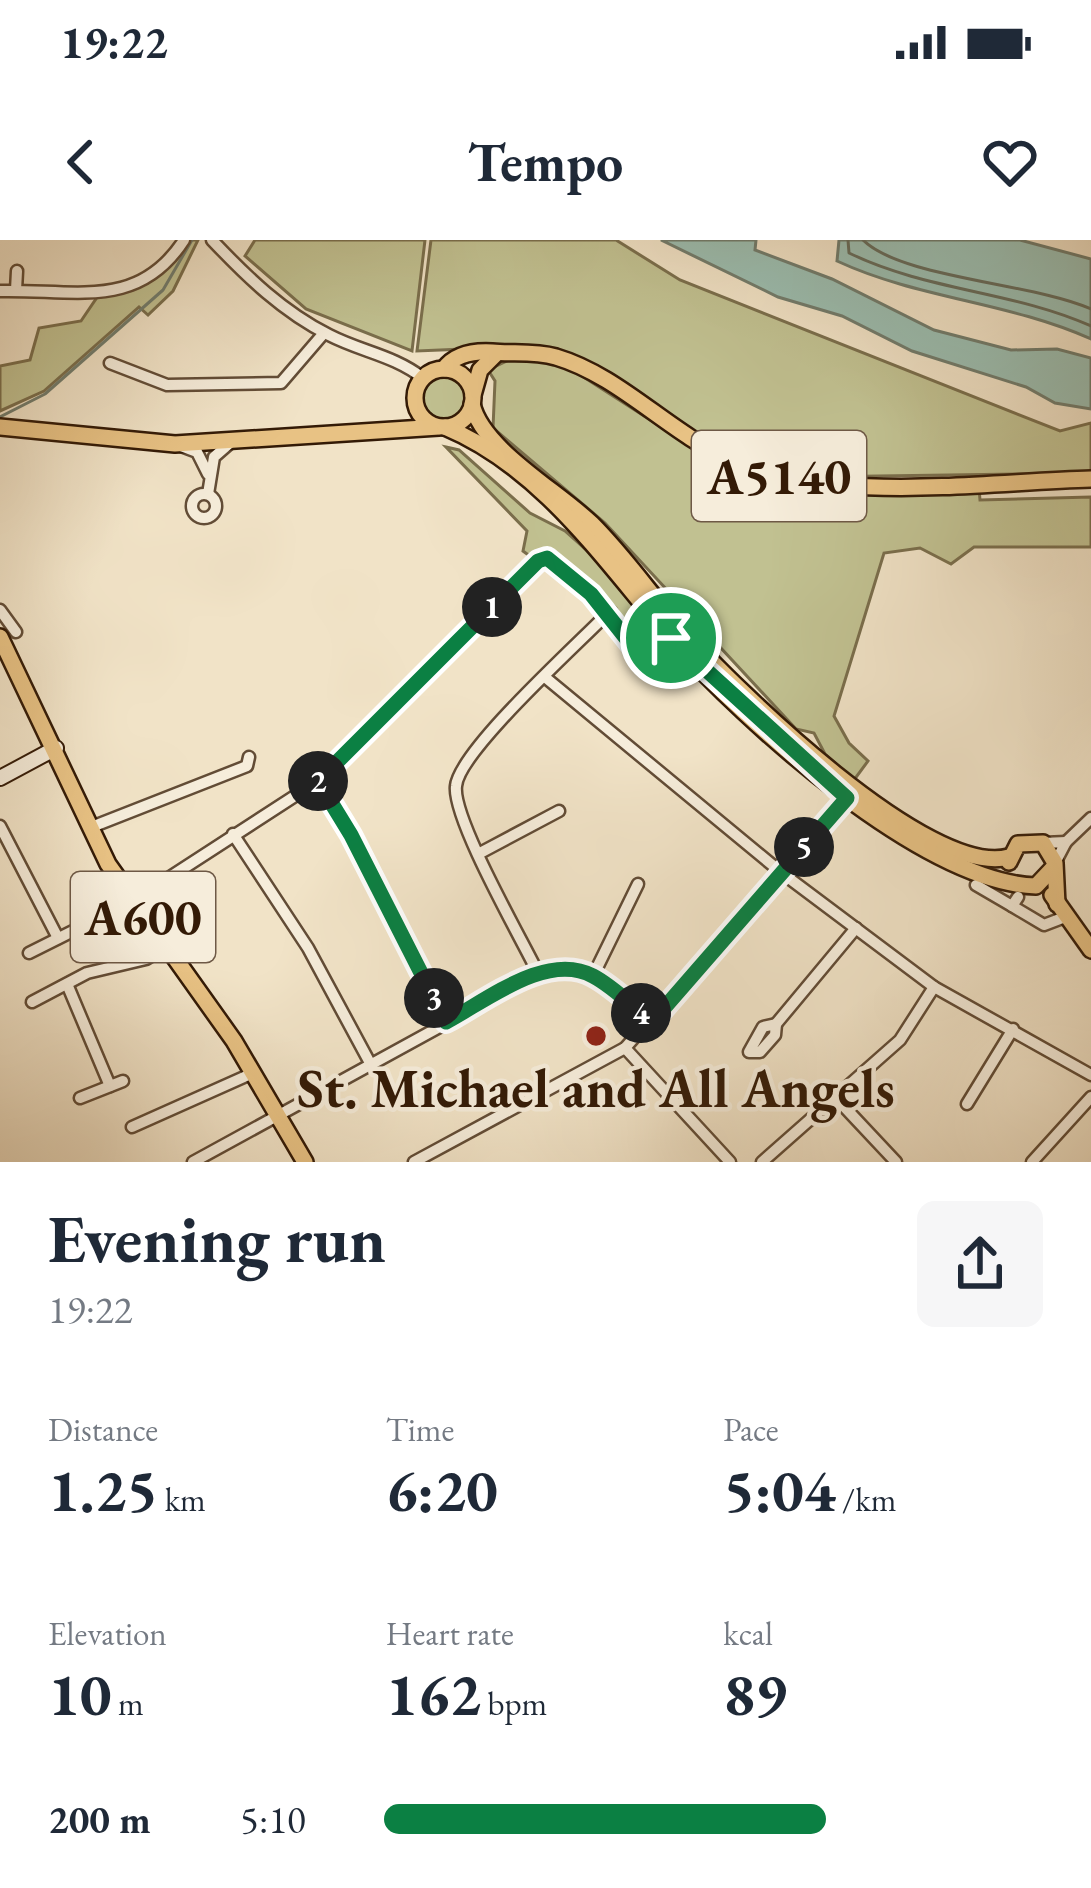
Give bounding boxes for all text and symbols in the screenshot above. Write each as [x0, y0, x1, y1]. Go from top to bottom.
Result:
text: 19:22 [60, 13, 168, 71]
text: Tempo [468, 127, 623, 197]
icon: back [48, 129, 114, 195]
icon: heart [977, 129, 1043, 195]
road number: A5140 [692, 431, 866, 521]
pin: 1 [462, 577, 522, 637]
text: 1 [483, 585, 501, 628]
pin [620, 587, 722, 689]
icon: arrive [638, 605, 704, 671]
pin: 2 [288, 751, 348, 811]
text: 2 [309, 759, 327, 802]
pin: 5 [774, 817, 834, 877]
text: 5 [795, 825, 813, 868]
road number: A600 [71, 872, 215, 962]
pin: 3 [404, 968, 464, 1028]
text: 3 [425, 976, 443, 1019]
pin: 4 [611, 983, 671, 1043]
text: 4 [632, 991, 650, 1034]
marker: St. Michael and All Angels [583, 1023, 609, 1049]
place label: St. Michael and All Angels [297, 1053, 895, 1123]
text: Evening run [48, 1196, 386, 1282]
button: share [917, 1201, 1043, 1327]
text: 19:22 [48, 1284, 133, 1335]
text: Distance [48, 1408, 158, 1451]
text: Time [386, 1408, 454, 1451]
text: Pace [723, 1408, 779, 1451]
text: 1.25 [48, 1451, 158, 1529]
text: 6:20 [386, 1451, 498, 1529]
text: 5:04 [723, 1451, 835, 1529]
text: km [158, 1478, 206, 1521]
text: /km [835, 1478, 896, 1521]
text: Elevation [48, 1612, 167, 1655]
text: Heart rate [386, 1612, 514, 1655]
text: kcal [723, 1612, 773, 1655]
text: 10 [48, 1655, 111, 1733]
text: 162 [386, 1655, 481, 1733]
text: 89 [723, 1655, 787, 1733]
text: m [111, 1682, 144, 1725]
text: bpm [481, 1682, 547, 1725]
text: 200 m [48, 1794, 151, 1845]
text: 5:10 [240, 1794, 306, 1845]

